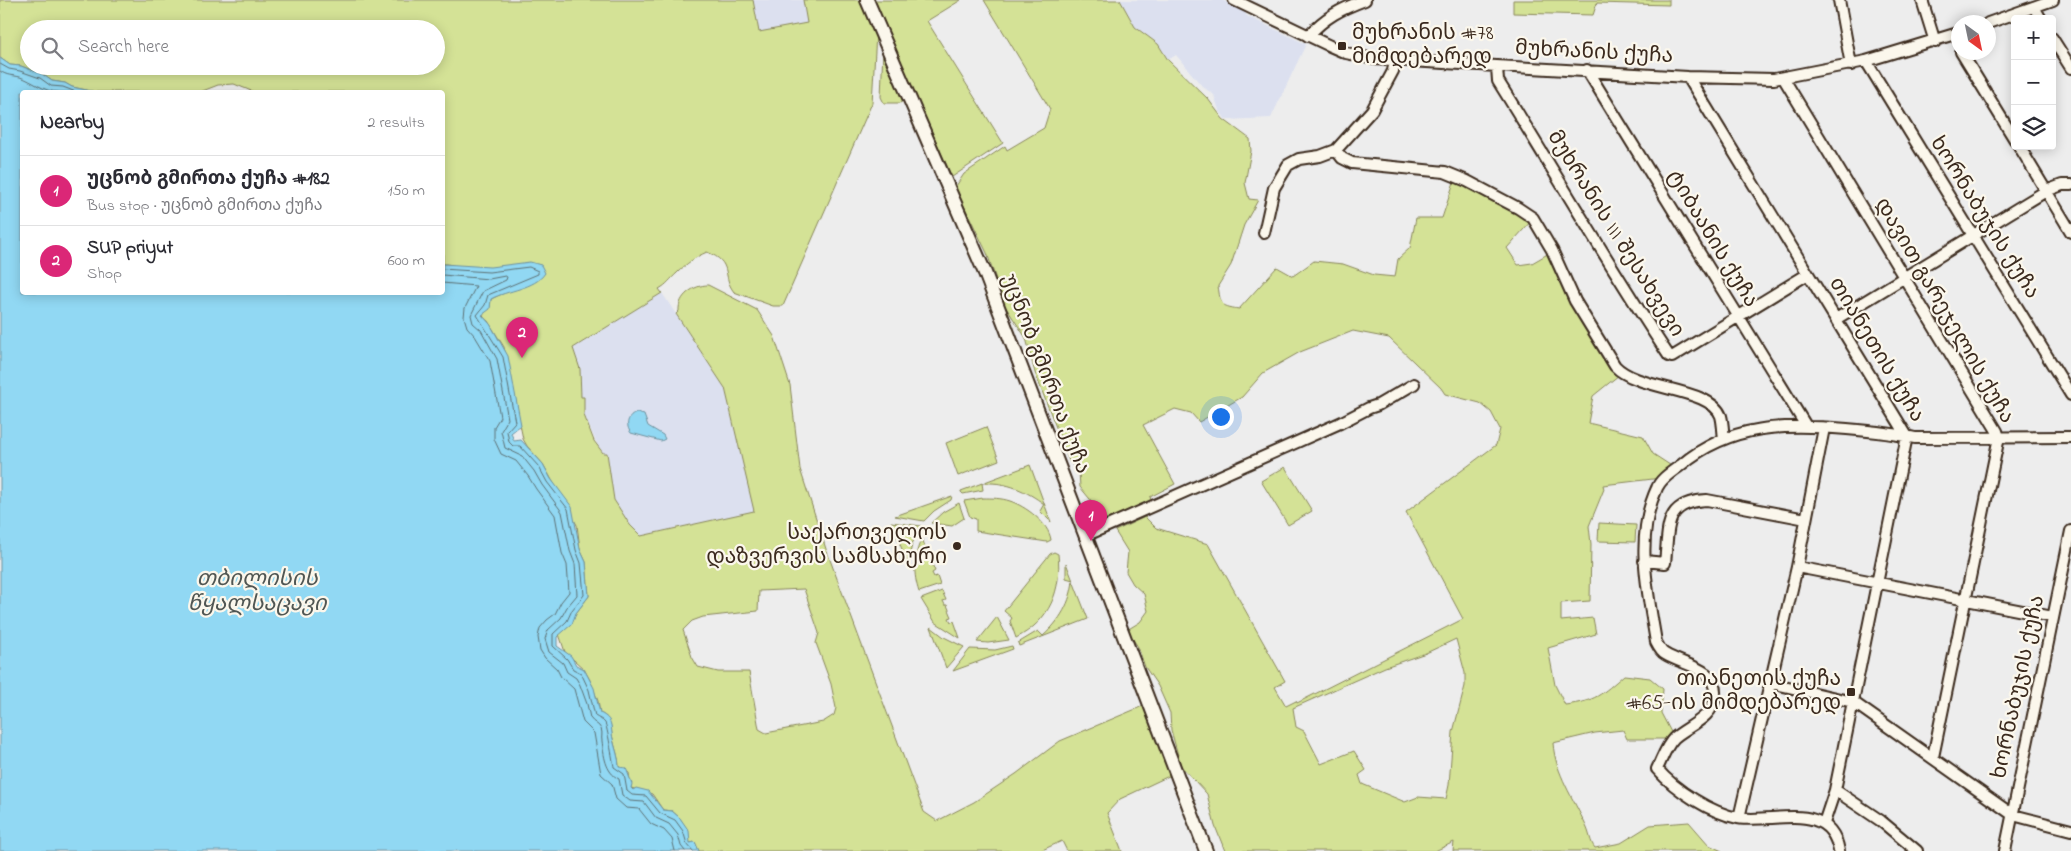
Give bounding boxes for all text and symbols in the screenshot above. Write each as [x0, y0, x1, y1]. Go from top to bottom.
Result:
north arrow [1951, 15, 1996, 60]
map controls [2011, 15, 2056, 150]
button: + [2011, 15, 2056, 60]
place label: მუხრანის #78 მიმდებარედ [1352, 19, 1494, 73]
search box [20, 20, 445, 75]
icon: search [38, 34, 66, 62]
text: Search here [78, 34, 169, 61]
street label: მუხრანის ქუჩა [1514, 34, 1674, 72]
marker: მუხრანის #78 მიმდებარედ [1336, 40, 1348, 52]
button: − [2011, 60, 2056, 105]
button: layers [2011, 105, 2056, 150]
text: Nearby [40, 108, 104, 138]
text: 2 results [367, 111, 425, 135]
street label: მუხრანის III შესახვევი [1539, 125, 1691, 343]
street label: ხორნაბუჯის ქუჩა [1922, 131, 2046, 305]
street label: ტიბაანის ქუჩა [1659, 165, 1765, 313]
text: უცნობ გმირთა ქუჩა #182 [87, 166, 330, 193]
text: 1 [53, 179, 59, 203]
text: 150 m [387, 179, 425, 203]
street label: დავით გარეჯელის ქუჩა [1867, 192, 2021, 430]
text: Bus stop · უცნობ გმირთა ქუჩა [87, 194, 322, 218]
text: SUP priyut [87, 235, 173, 262]
text: 2 [52, 249, 60, 273]
text: 600 m [388, 249, 425, 273]
text: Shop [87, 262, 122, 286]
street label: უცნობ გმირთა ქუჩა [993, 270, 1097, 478]
street label: თიანეთის ქუჩა [1821, 272, 1931, 428]
pin: 2 [506, 317, 538, 358]
your location [1208, 404, 1234, 430]
pin: 1 [1075, 500, 1107, 541]
place label: საქართველოს დაზვერვის სამსახური [706, 519, 947, 573]
marker: საქართველოს დაზვერვის სამსახური [951, 540, 963, 552]
water label: თბილისის წყალსაცავი [188, 564, 328, 621]
street label: ხორნაბუჯის ქუჩა [1985, 593, 2053, 781]
place label: თიანეთის ქუჩა #65-ის მიმდებარედ [1626, 665, 1841, 719]
marker: თიანეთის ქუჩა #65-ის მიმდებარედ [1845, 686, 1857, 698]

